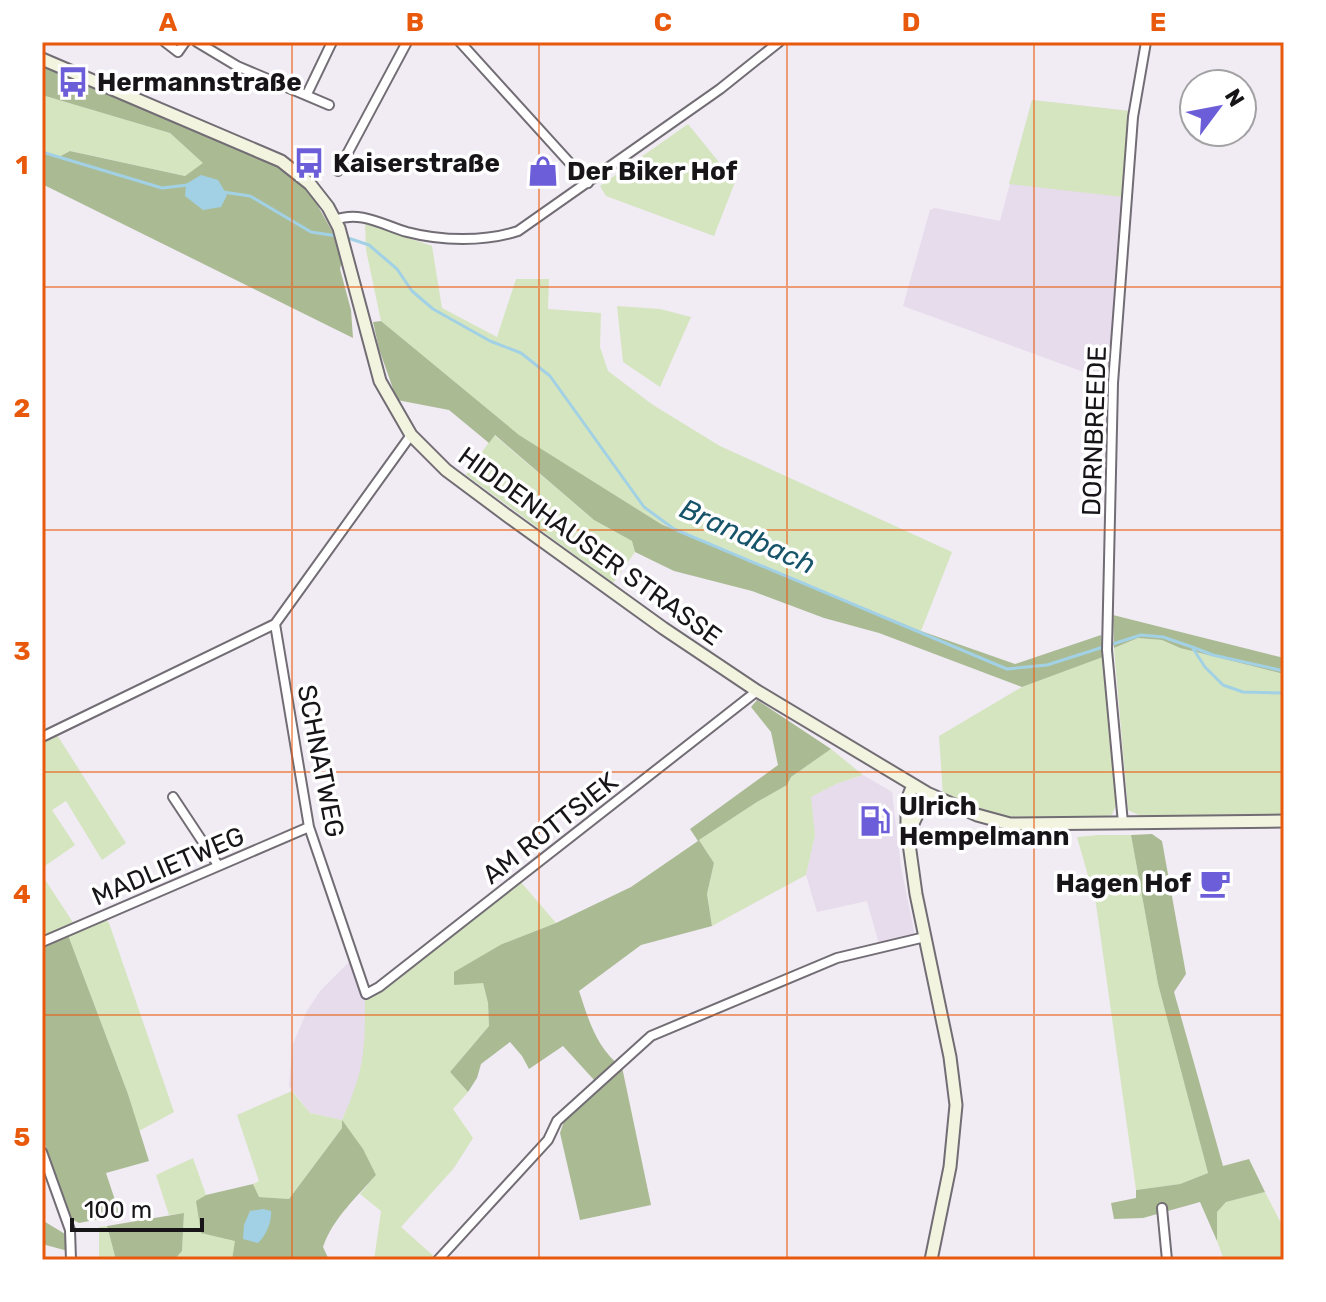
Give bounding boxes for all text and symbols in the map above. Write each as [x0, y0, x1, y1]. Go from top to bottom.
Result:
text: A [159, 7, 178, 38]
text: B [406, 7, 424, 38]
text: C [654, 7, 672, 38]
text: D [902, 7, 920, 38]
text: E [1150, 7, 1166, 38]
bus stop icon: Hermannstraße [56, 65, 90, 99]
place label: Hermannstraße [97, 67, 302, 98]
north arrow [1178, 68, 1258, 148]
text: N [1219, 84, 1250, 112]
bus stop icon: Kaiserstraße [292, 146, 326, 180]
place label: Kaiserstraße [333, 148, 500, 179]
text: 1 [16, 150, 28, 181]
shop icon: Der Biker Hof [526, 154, 560, 188]
place label: Der Biker Hof [567, 156, 738, 187]
street label: DORNBREEDE [1076, 345, 1113, 517]
text: 2 [14, 393, 30, 424]
street label: HIDDENHAUSER STRASSE [452, 440, 727, 652]
water label: Brandbach [675, 492, 821, 581]
text: 3 [13, 636, 31, 667]
street label: SCHNATWEG [291, 682, 350, 840]
street label: AM ROTTSIEK [476, 766, 624, 891]
place label: Ulrich Hempelmann [899, 791, 1070, 852]
fuel station icon: Ulrich Hempelmann [858, 804, 892, 838]
street label: MADLIETWEG [87, 820, 249, 913]
cafe icon: Hagen Hof [1198, 866, 1232, 900]
place label: Hagen Hof [1055, 868, 1191, 899]
text: 4 [13, 879, 31, 910]
text: 5 [14, 1122, 30, 1153]
scale bar [72, 1182, 202, 1232]
text: 100 m [84, 1196, 152, 1224]

